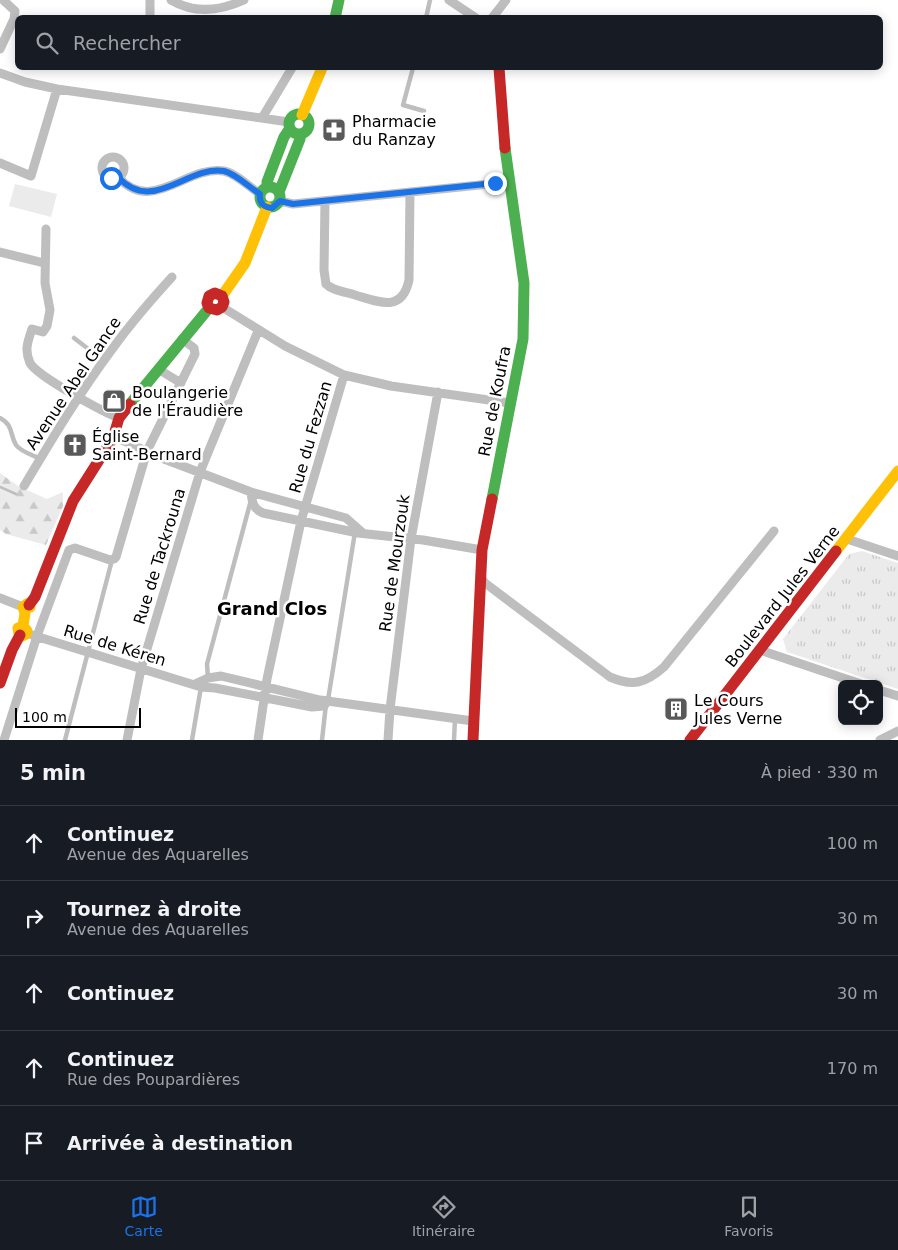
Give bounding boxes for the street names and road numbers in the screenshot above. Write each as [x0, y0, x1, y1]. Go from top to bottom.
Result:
street label: Avenue Abel Gance [22, 313, 125, 453]
street label: Rue de Koufra [474, 344, 515, 458]
street label: Rue du Fezzan [285, 379, 336, 495]
street label: Rue de Tackrouna [130, 486, 189, 627]
street label: Rue de Mourzouk [375, 492, 414, 633]
street label: Boulevard Jules Verne [721, 522, 844, 671]
street label: Rue de Kéren [61, 621, 168, 670]

